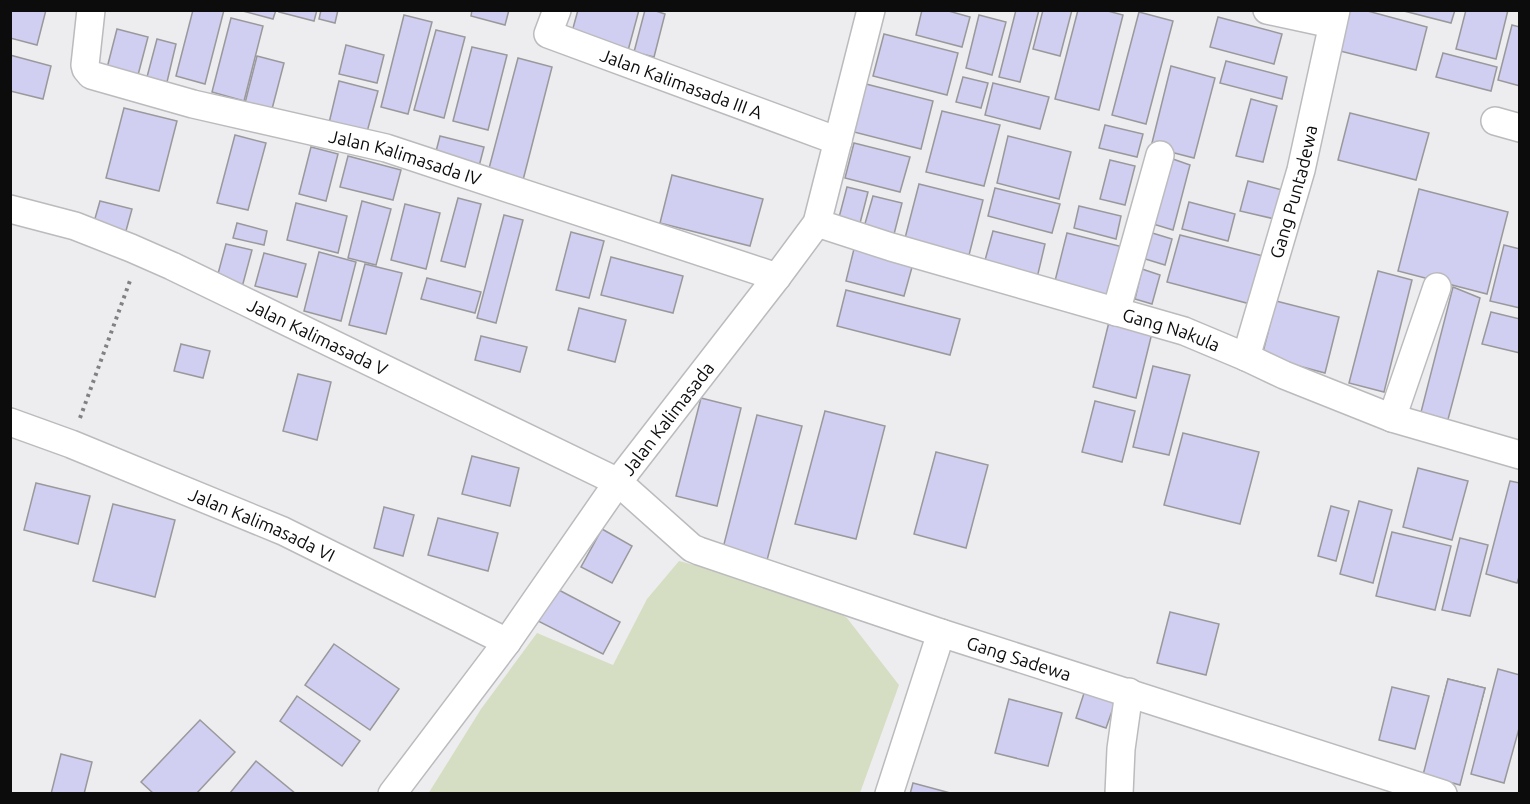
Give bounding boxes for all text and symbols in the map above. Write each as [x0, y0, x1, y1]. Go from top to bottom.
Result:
street label: Jalan Kalimasada III A [598, 44, 766, 122]
street label: Gang Puntadewa [1266, 123, 1321, 261]
street label: Jalan Kalimasada IV [327, 125, 484, 189]
street label: Jalan Kalimasada V [244, 294, 391, 379]
street label: Gang Nakula [1120, 304, 1223, 355]
street label: Jalan Kalimasada [617, 358, 717, 479]
street label: Jalan Kalimasada VI [186, 483, 338, 565]
street label: Gang Sadewa [964, 632, 1074, 684]

